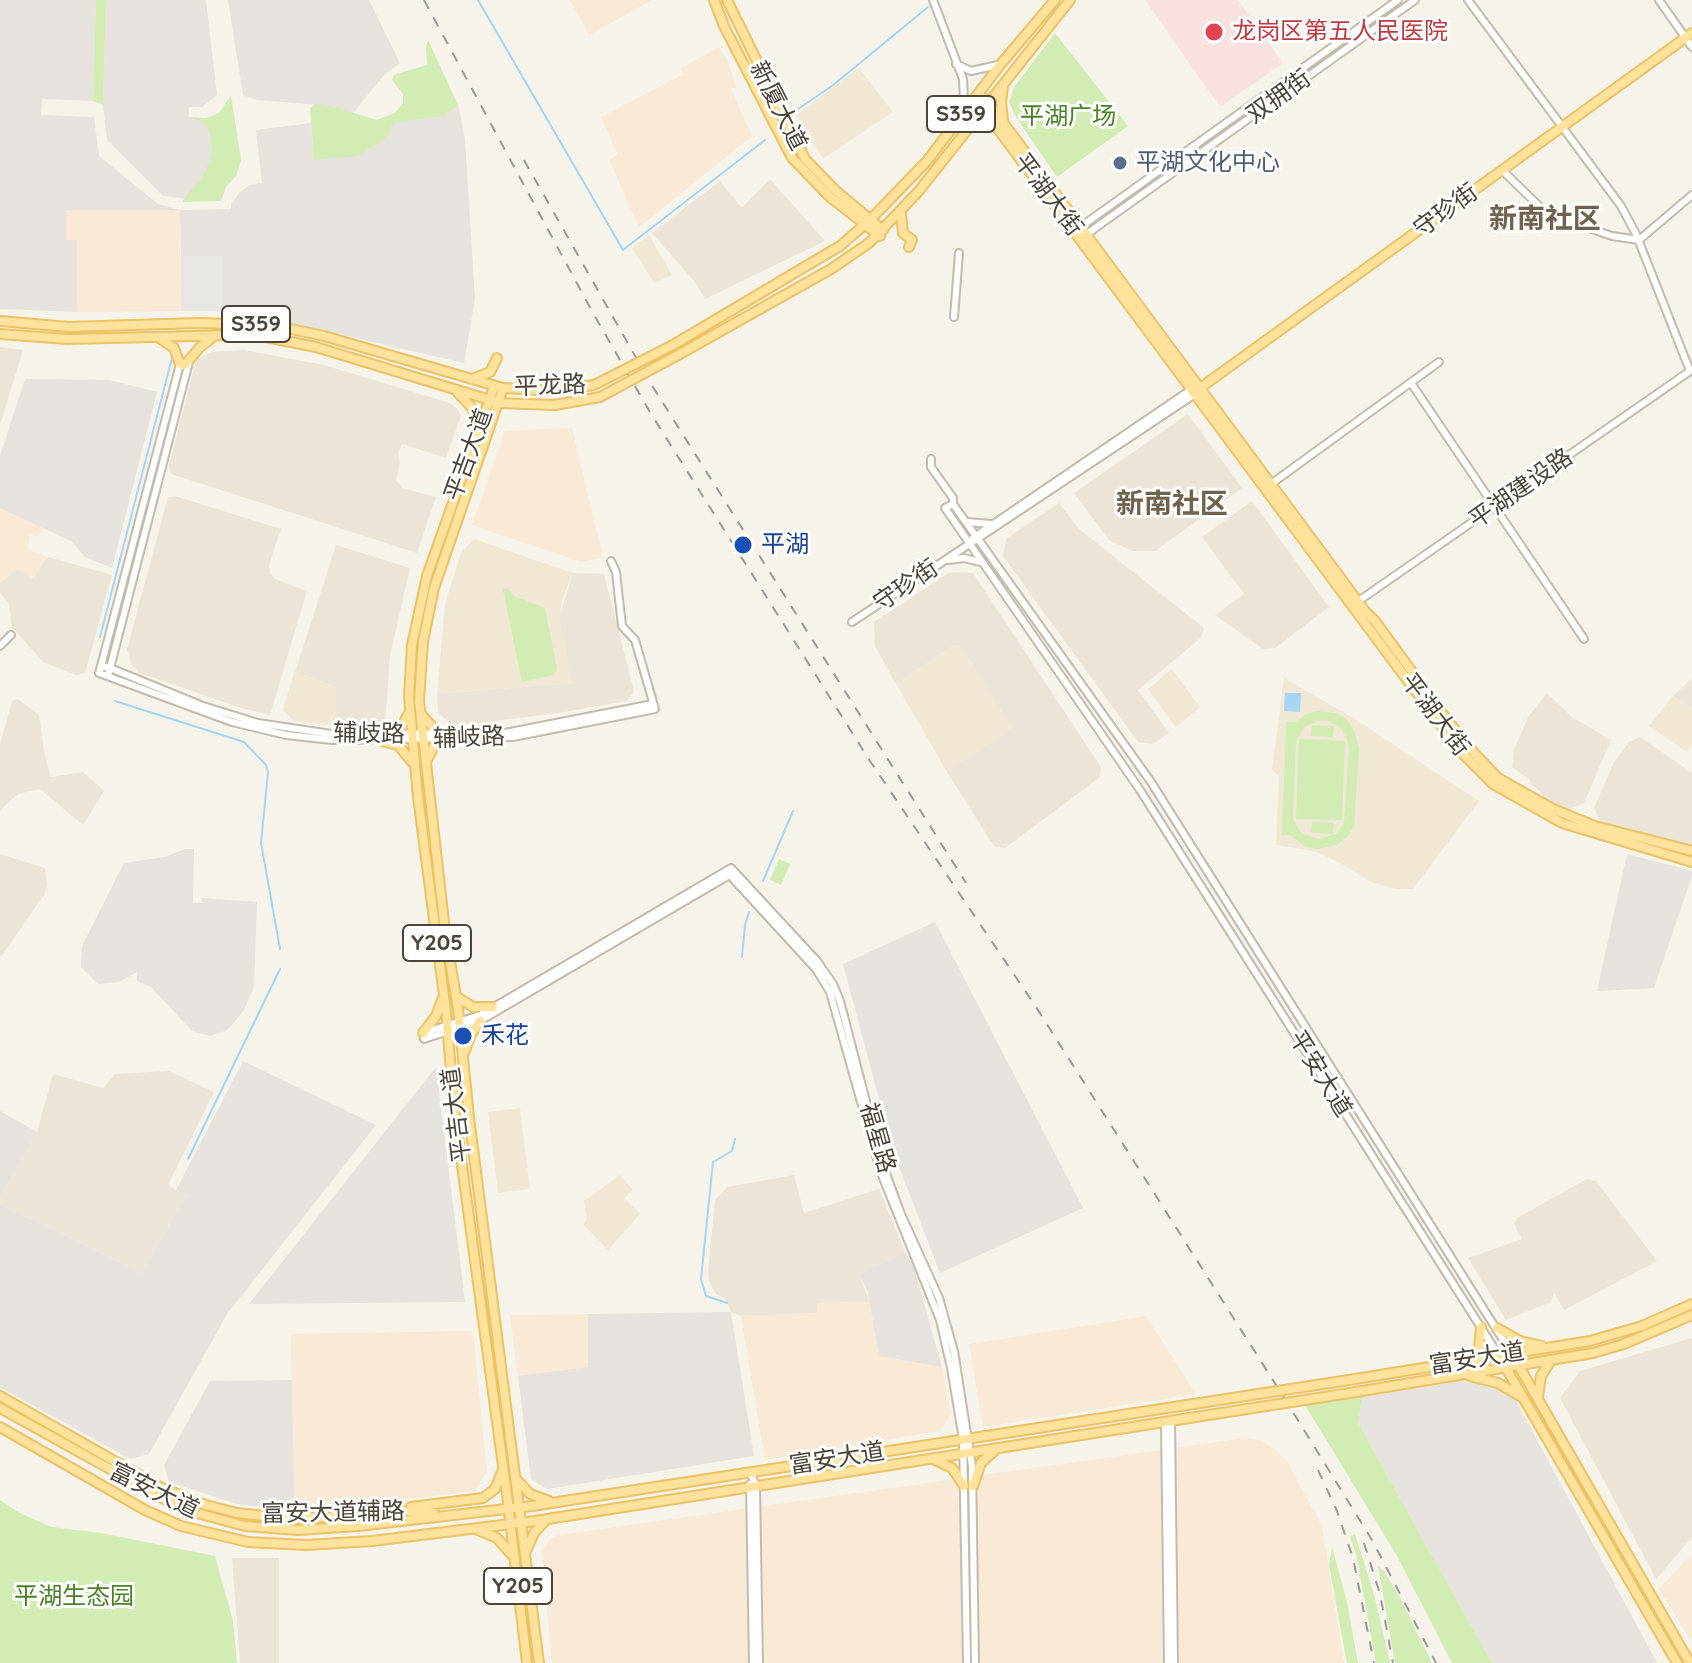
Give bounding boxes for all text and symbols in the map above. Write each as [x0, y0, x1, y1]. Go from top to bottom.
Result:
place label: 龙岗区第五人民医院 [1232, 18, 1448, 46]
marker: 龙岗区第五人民医院 [1203, 21, 1225, 43]
street label: 新厦大道 [743, 57, 813, 155]
street label: 双拥街 [1241, 64, 1317, 130]
road number: S359 [927, 96, 995, 132]
park label: 平湖广场 [1020, 103, 1116, 131]
street label: 平湖大街 [1008, 148, 1088, 242]
place label: 平湖文化中心 [1136, 149, 1280, 177]
marker: 平湖文化中心 [1111, 154, 1129, 172]
street label: 守珍街 [1408, 178, 1484, 244]
district label: 新南社区 [1489, 203, 1601, 237]
road number: S359 [222, 306, 290, 342]
street label: 平龙路 [514, 370, 586, 402]
street label: 平吉大道 [439, 405, 499, 505]
street label: 平湖建设路 [1464, 443, 1578, 535]
district label: 新南社区 [1116, 488, 1228, 522]
place label: 平湖 [761, 531, 809, 559]
marker: 平湖 [732, 534, 754, 556]
street label: 守珍街 [868, 554, 944, 618]
street label: 平湖大街 [1395, 668, 1475, 762]
street label: 辅歧路 [333, 719, 405, 749]
street label: 辅岐路 [433, 722, 505, 754]
road number: Y205 [403, 925, 471, 961]
place label: 禾花 [481, 1022, 529, 1050]
marker: 禾花 [452, 1025, 474, 1047]
street label: 平安大道 [1282, 1026, 1358, 1122]
street label: 平吉大道 [437, 1066, 477, 1164]
street label: 福星路 [853, 1099, 901, 1177]
street label: 富安大道 [1427, 1337, 1527, 1381]
street label: 富安大道 [787, 1437, 887, 1481]
street label: 富安大道 [105, 1457, 203, 1525]
street label: 富安大道辅路 [261, 1497, 405, 1529]
road number: Y205 [484, 1568, 552, 1604]
park label: 平湖生态园 [14, 1583, 134, 1611]

